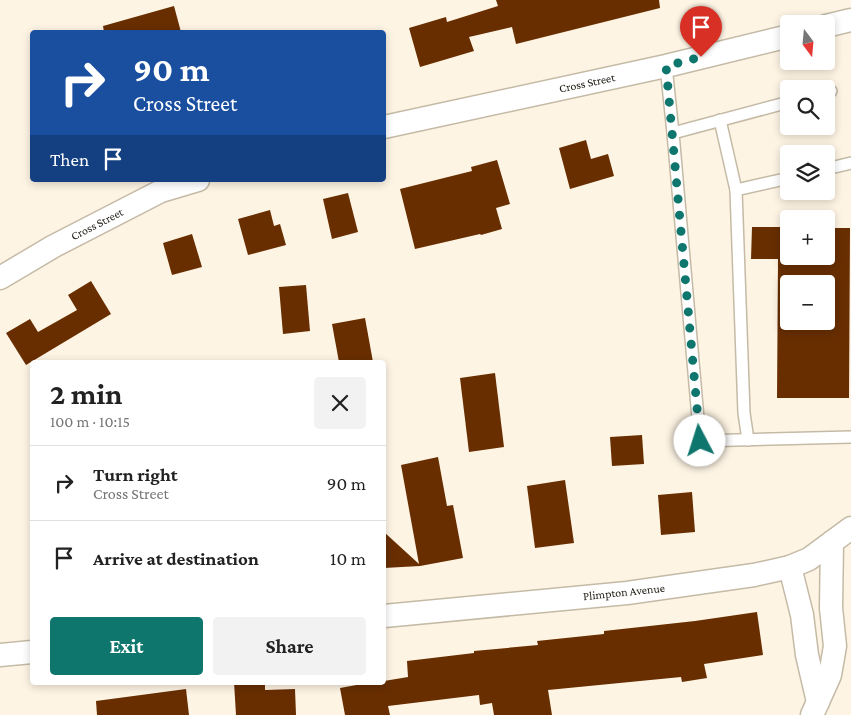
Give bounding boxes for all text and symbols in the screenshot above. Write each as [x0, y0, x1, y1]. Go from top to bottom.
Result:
pin [680, 6, 722, 57]
icon: arrive [687, 13, 715, 41]
north arrow [780, 15, 835, 70]
map controls [780, 15, 835, 330]
icon: right [50, 50, 115, 115]
text: 90 m [133, 50, 210, 89]
street label: Cross Street [558, 70, 617, 96]
button: search [780, 80, 835, 135]
text: Cross Street [133, 91, 237, 116]
icon: arrive [99, 145, 127, 173]
button: layers [780, 145, 835, 200]
text: Then [50, 149, 89, 170]
street label: Cross Street [69, 204, 126, 243]
button: + [780, 210, 835, 265]
button: − [780, 275, 835, 330]
text: 2 min [50, 377, 122, 410]
button: close [314, 377, 366, 429]
text: 100 m · 10:15 [50, 413, 130, 430]
position arrow [673, 414, 725, 466]
text: Turn right [93, 464, 178, 485]
icon: right [50, 469, 78, 497]
text: 90 m [327, 473, 366, 494]
text: Cross Street [93, 485, 169, 502]
icon: arrive [50, 544, 78, 572]
text: Arrive at destination [93, 548, 259, 569]
text: 10 m [330, 548, 366, 569]
street label: Plimpton Avenue [582, 581, 666, 603]
button: Exit [50, 617, 203, 675]
button: Share [213, 617, 366, 675]

